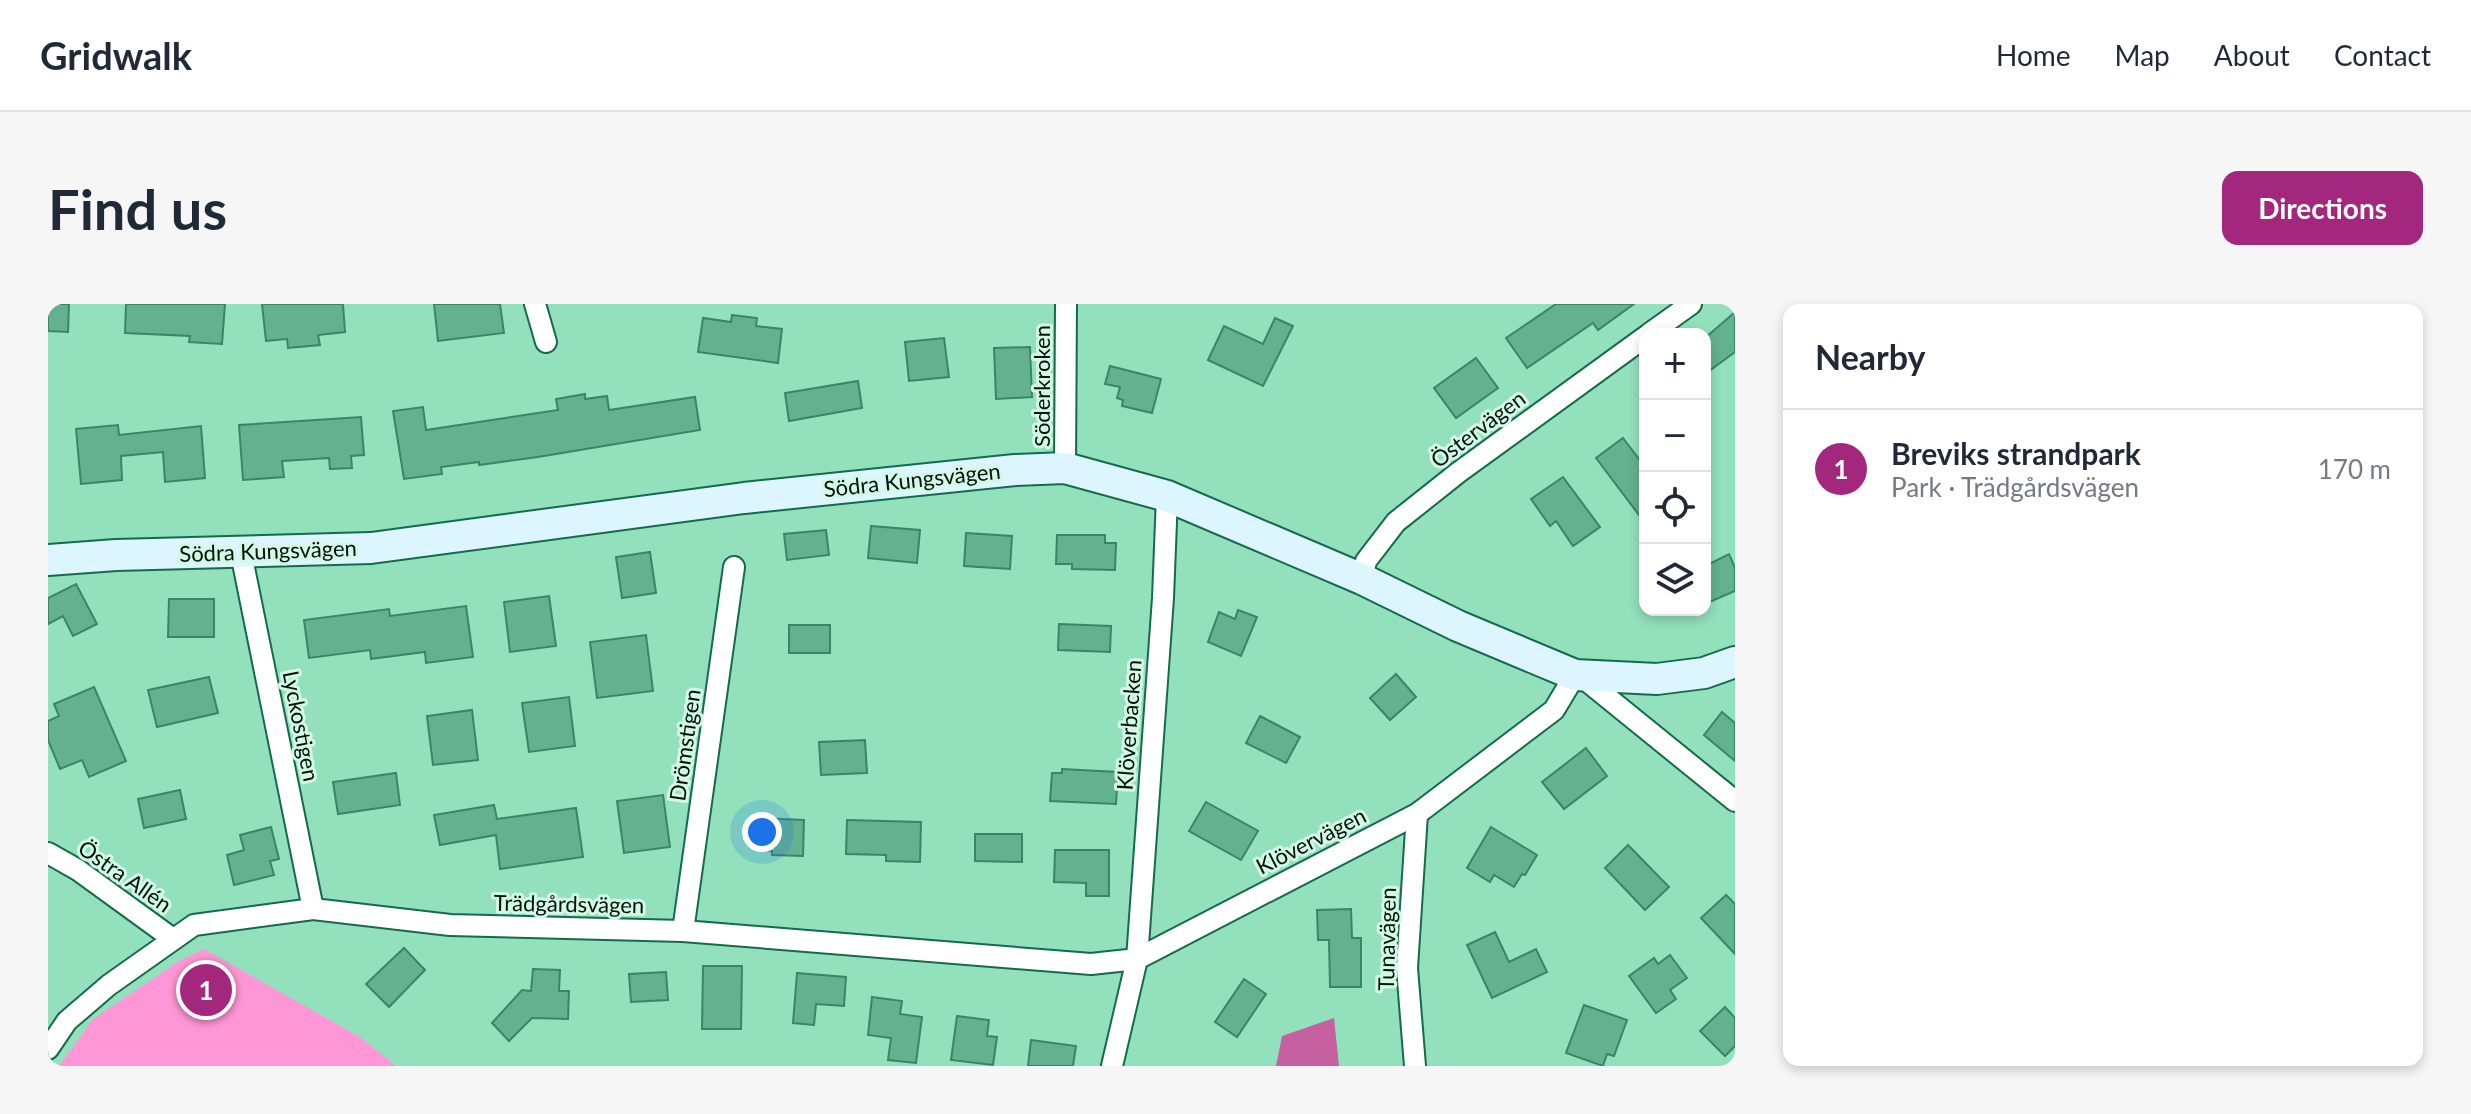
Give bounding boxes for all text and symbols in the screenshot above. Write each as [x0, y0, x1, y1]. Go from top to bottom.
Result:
text: Gridwalk [40, 32, 192, 78]
text: Home [1996, 38, 2071, 72]
text: Map [2115, 38, 2170, 72]
text: About [2214, 38, 2290, 72]
text: Contact [2334, 38, 2431, 72]
button: Directions [2222, 171, 2423, 245]
text: Find us [48, 175, 227, 242]
street label: Söderkroken [1028, 325, 1055, 447]
map controls [1639, 328, 1711, 616]
button: + [1639, 328, 1711, 400]
text: Nearby [1815, 336, 1926, 377]
street label: Östervägen [1425, 384, 1530, 473]
button: − [1639, 400, 1711, 472]
text: Breviks strandpark [1891, 435, 2141, 471]
text: 1 [1833, 453, 1849, 485]
text: 170 m [2318, 453, 2391, 485]
street label: Södra Kungsvägen [822, 457, 1002, 502]
text: Park · Trädgårdsvägen [1891, 471, 2139, 503]
button: locate [1639, 472, 1711, 544]
street label: Södra Kungsvägen [179, 534, 357, 567]
button: layers [1639, 544, 1711, 616]
street label: Klöverbacken [1110, 659, 1147, 791]
street label: Lyckostigen [278, 668, 325, 783]
street label: Drömstigen [663, 687, 706, 803]
street label: Klövervägen [1251, 801, 1370, 880]
your location [742, 812, 782, 852]
street label: Östra Allén [73, 834, 177, 918]
street label: Tunavägen [1372, 887, 1401, 991]
street label: Trädgårdsvägen [494, 889, 644, 918]
pin: 1 [180, 960, 232, 1020]

